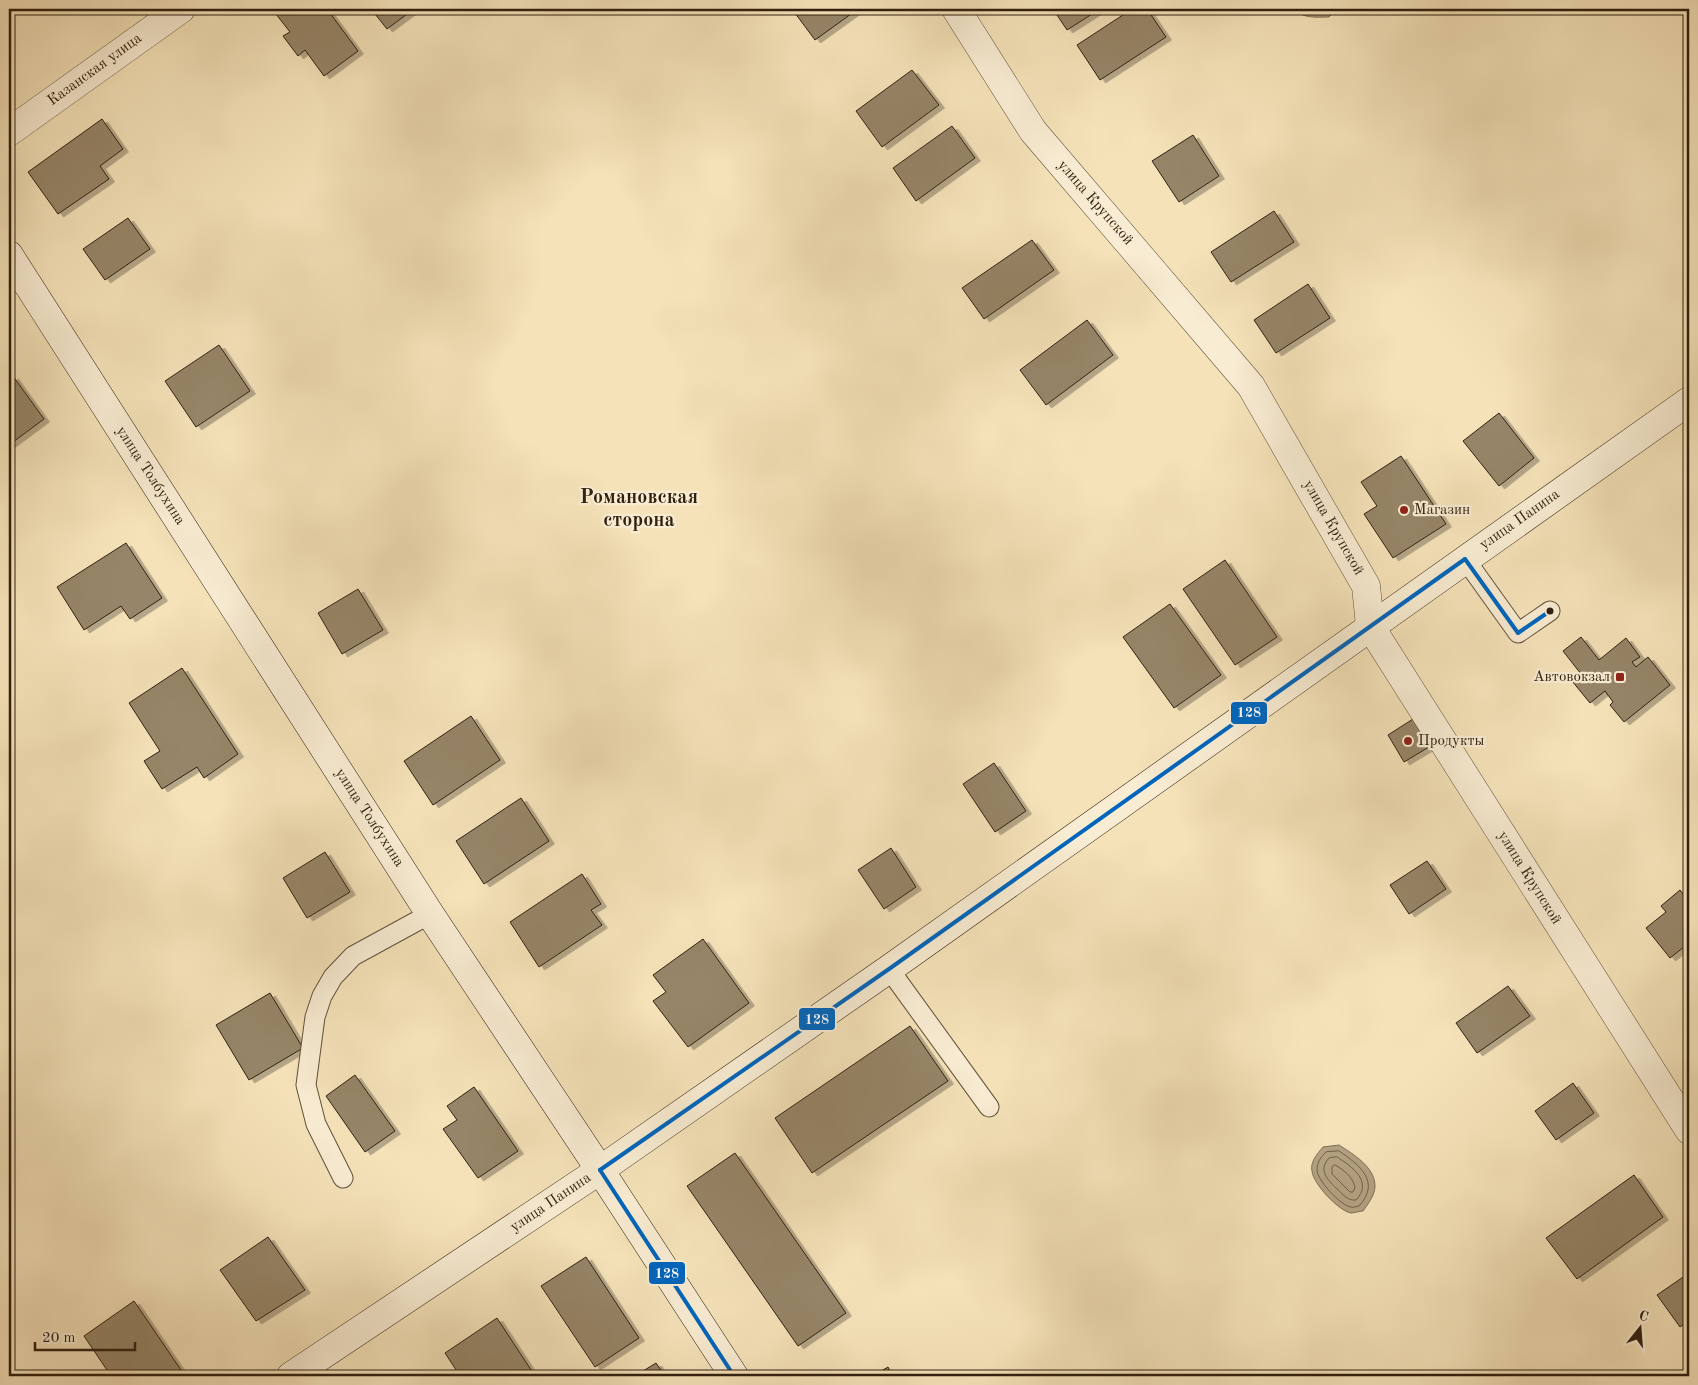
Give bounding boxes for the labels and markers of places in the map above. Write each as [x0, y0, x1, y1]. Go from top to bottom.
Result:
place label: Магазин [1414, 503, 1470, 518]
marker: Магазин [1398, 504, 1410, 516]
unlabelled marker [1545, 606, 1555, 616]
place label: Автовокзал [1533, 670, 1610, 685]
marker: Автовокзал [1614, 671, 1626, 683]
place label: Продукты [1418, 734, 1485, 749]
marker: Продукты [1402, 735, 1414, 747]

